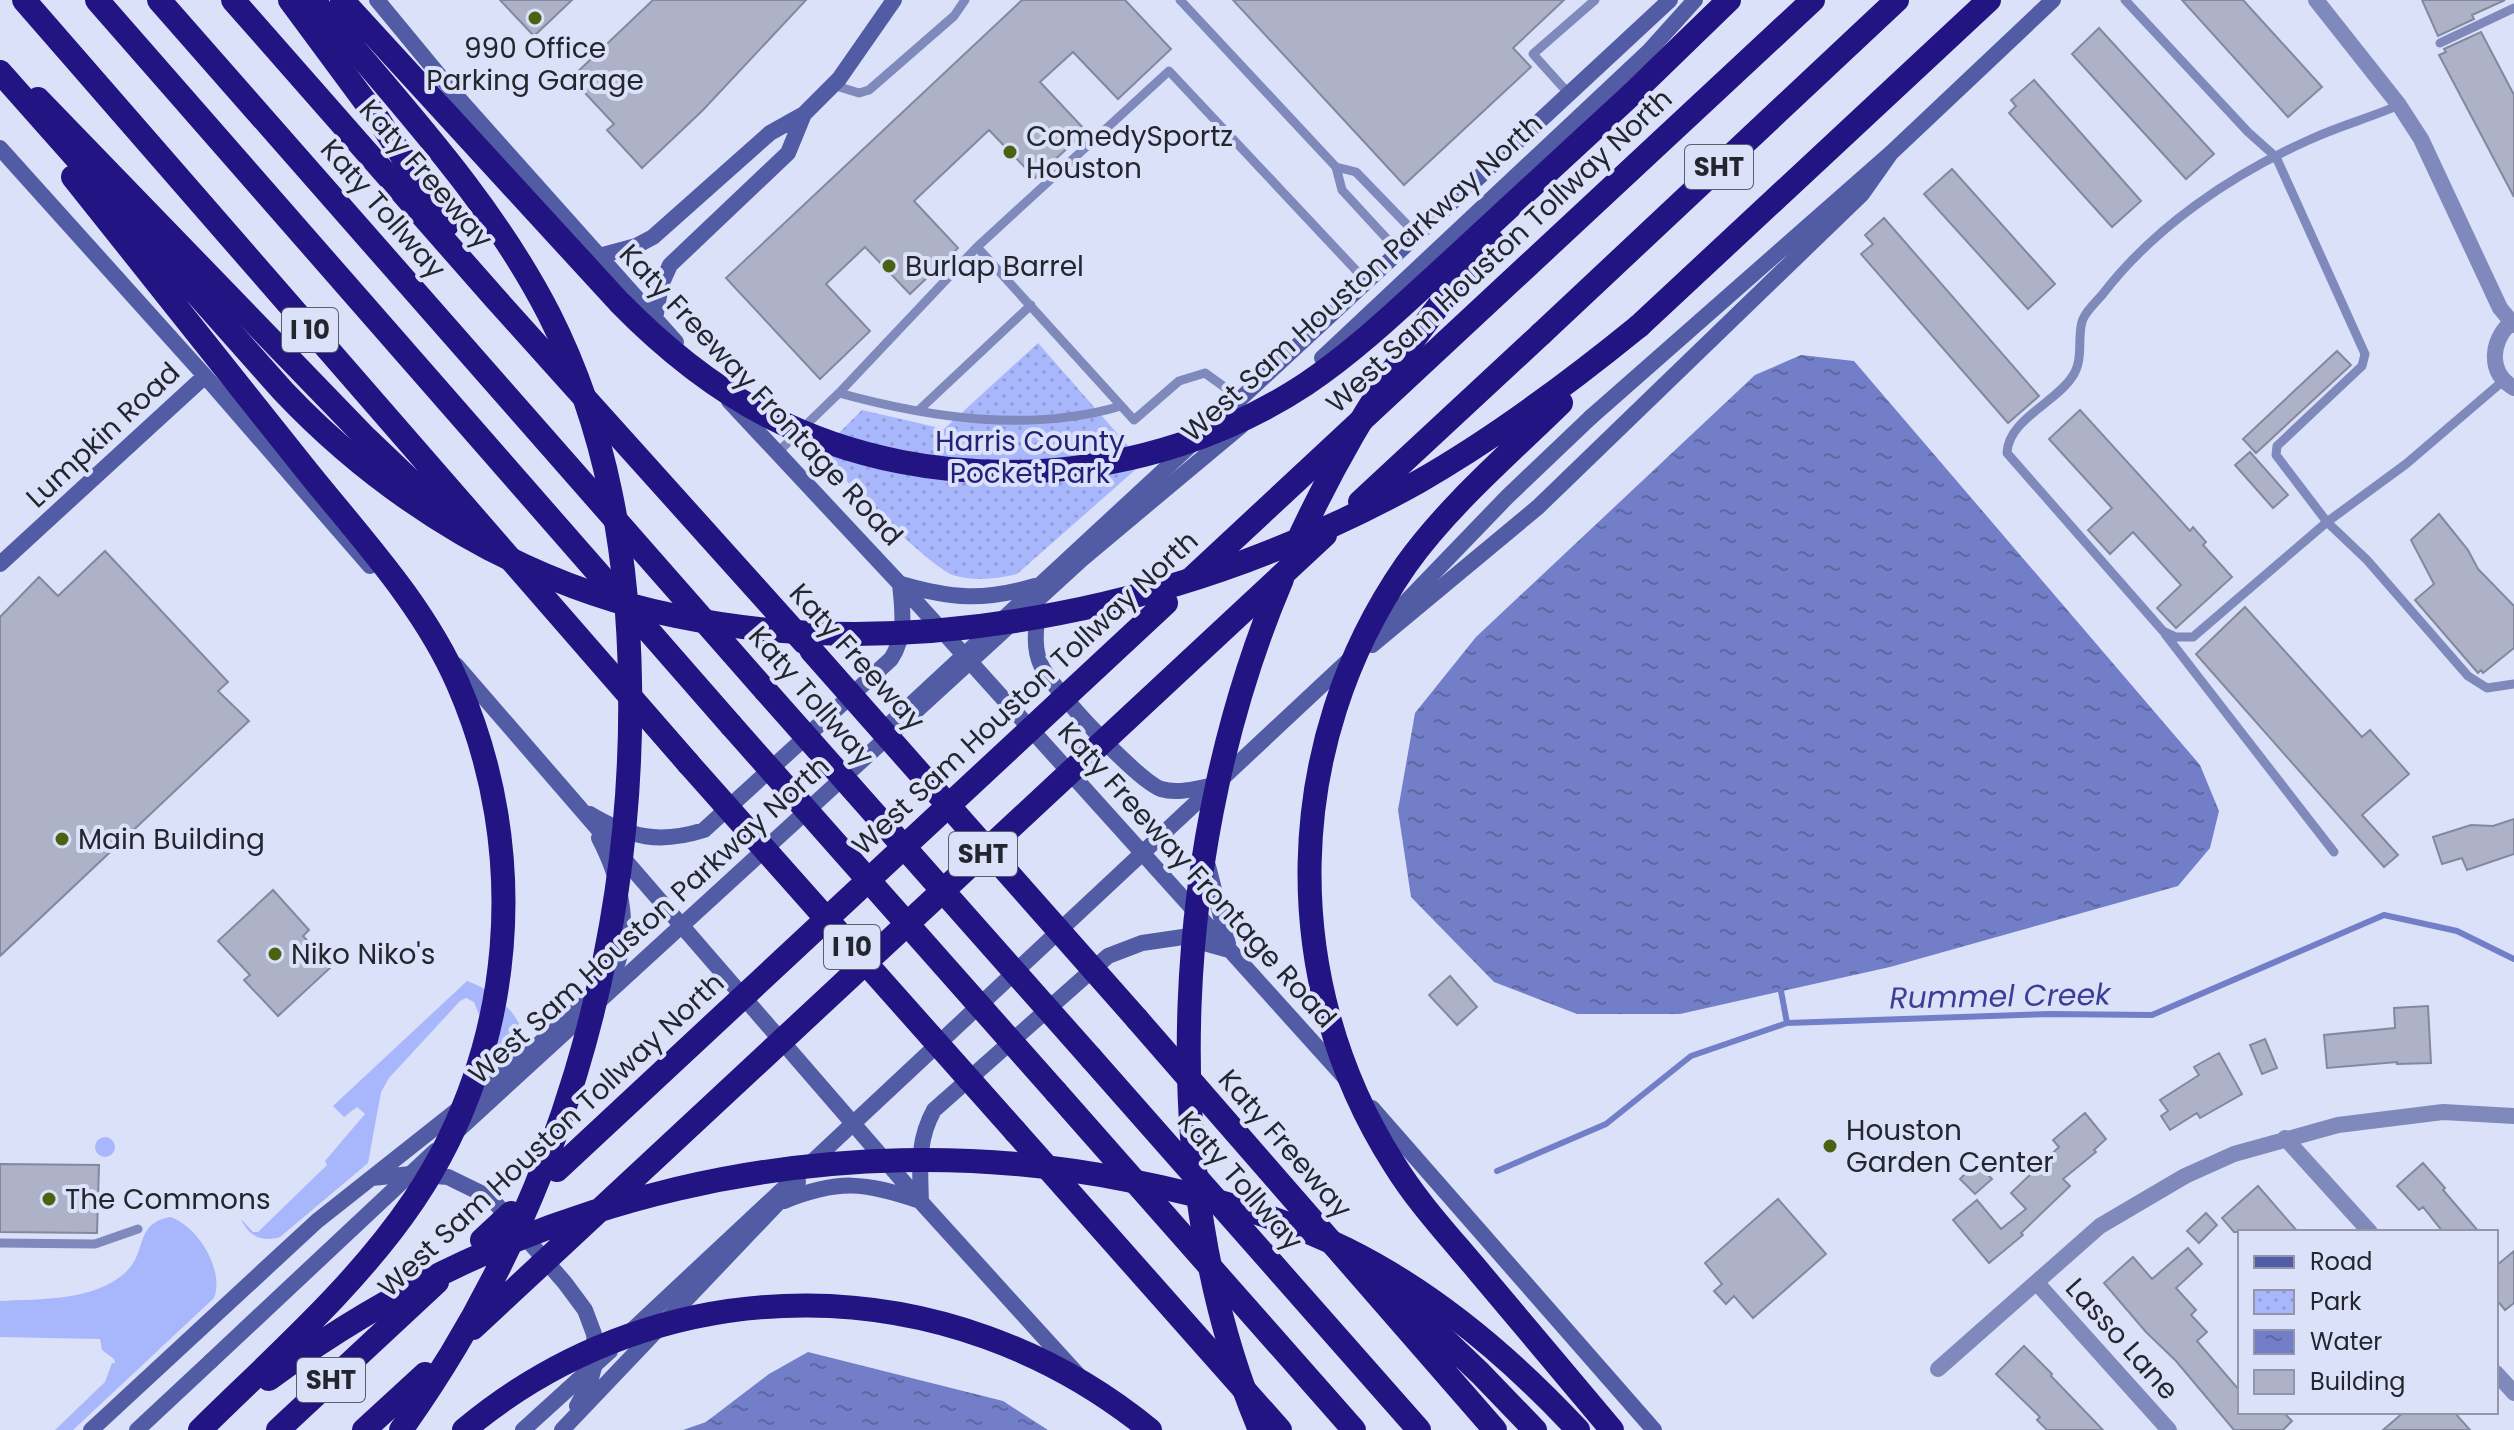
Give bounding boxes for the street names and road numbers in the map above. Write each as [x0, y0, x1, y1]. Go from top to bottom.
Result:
street label: West Sam Houston Tollway North [1317, 80, 1681, 422]
street label: Katy Freeway [350, 91, 502, 257]
street label: West Sam Houston Parkway North [1173, 105, 1551, 451]
street label: Katy Tollway [311, 131, 455, 287]
road number: SHT [1685, 145, 1753, 189]
street label: Katy Freeway Frontage Road [610, 236, 912, 554]
road number: I 10 [282, 308, 338, 352]
street label: Lumpkin Road [18, 353, 188, 517]
street label: West Sam Houston Tollway North [843, 522, 1207, 864]
street label: Katy Freeway [780, 575, 934, 739]
street label: Katy Tollway [739, 618, 883, 774]
street label: Katy Freeway Frontage Road [1049, 713, 1345, 1037]
street label: West Sam Houston Parkway North [460, 747, 838, 1093]
road number: SHT [949, 832, 1017, 876]
road number: I 10 [824, 925, 880, 969]
street label: West Sam Houston Tollway North [369, 964, 733, 1306]
street label: Katy Freeway [1209, 1061, 1361, 1227]
street label: Katy Tollway [1168, 1103, 1312, 1259]
street label: Lasso Lane [2057, 1269, 2187, 1409]
road number: SHT [297, 1358, 365, 1402]

